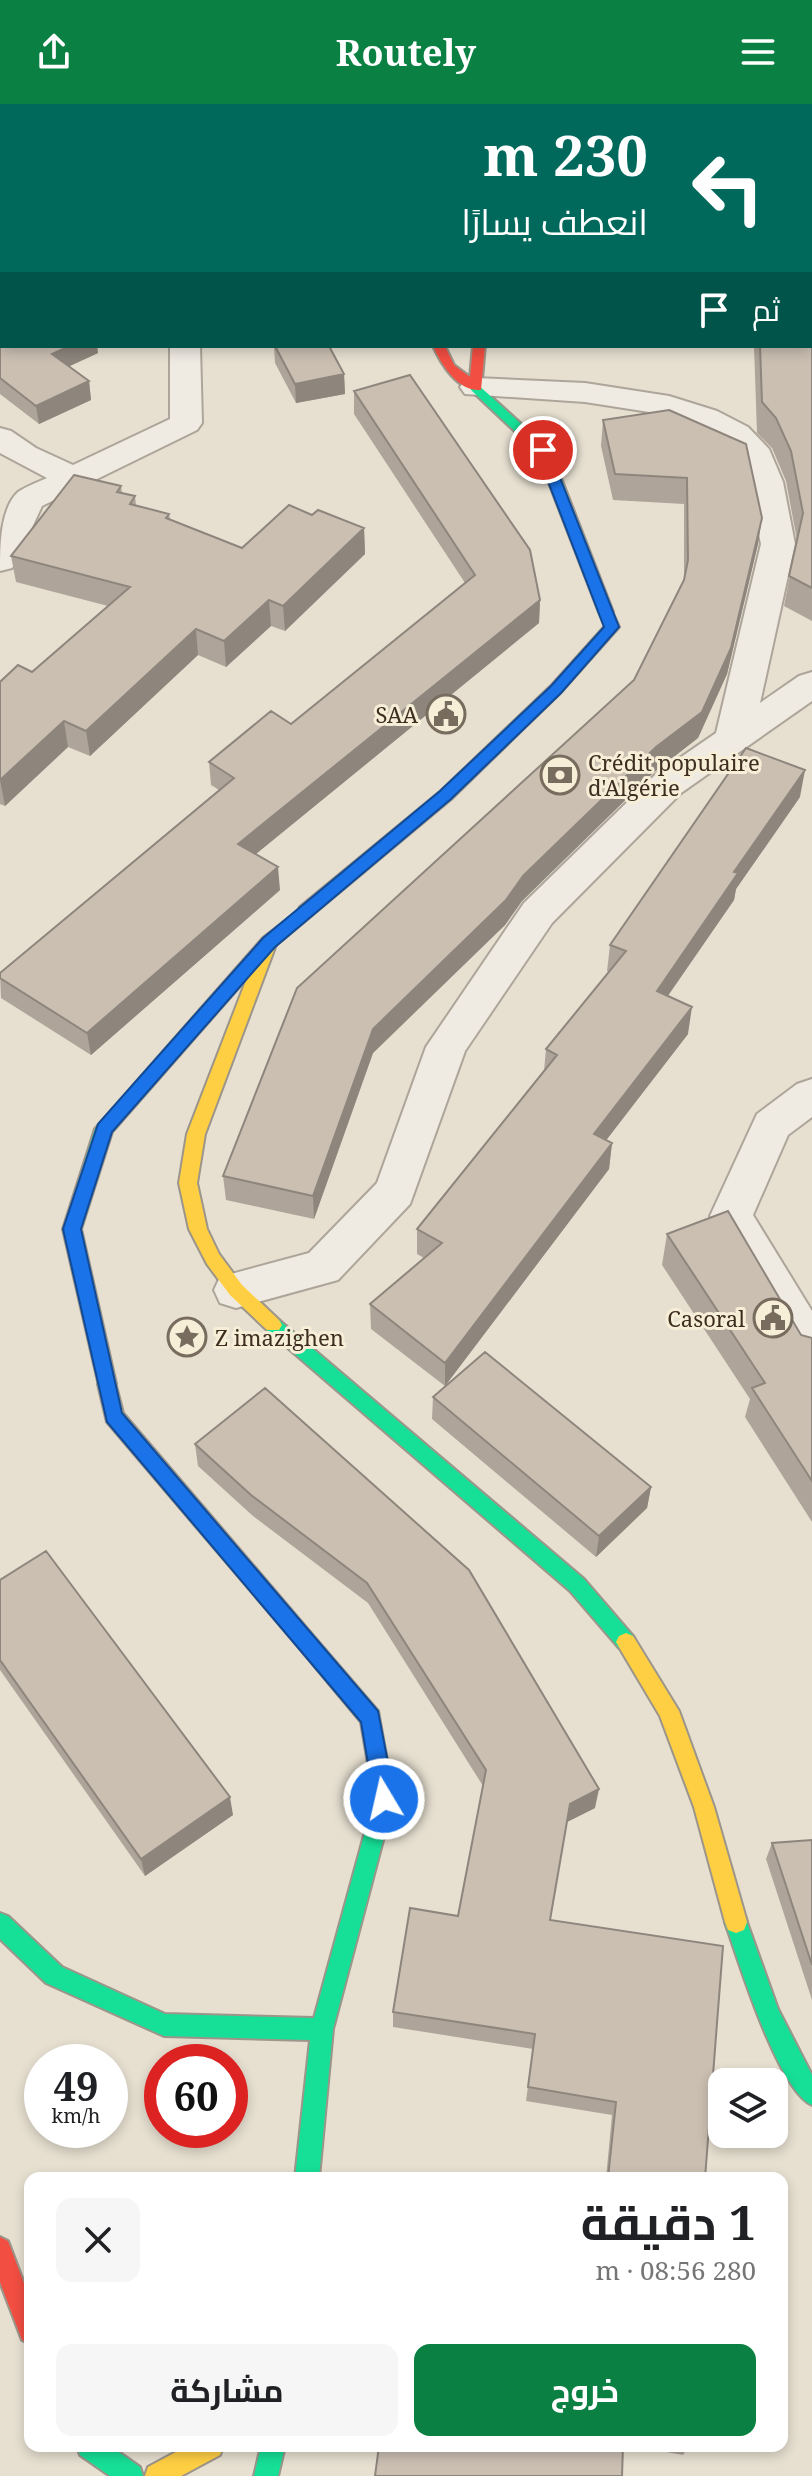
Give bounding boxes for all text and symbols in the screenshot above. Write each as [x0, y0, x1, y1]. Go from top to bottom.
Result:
text: Routely [336, 28, 476, 77]
icon: share [32, 30, 76, 74]
icon: menu [736, 30, 780, 74]
text: 230 m [483, 116, 648, 192]
icon: left [676, 136, 780, 240]
text: انعطف يسارًا [461, 197, 648, 246]
icon: arrive [692, 288, 736, 332]
text: ثم [752, 289, 780, 330]
pin [509, 416, 577, 484]
icon: arrive [521, 428, 565, 472]
public building icon: SAA [425, 693, 467, 735]
place label: SAA [375, 699, 418, 729]
place label: Crédit populaire d'Algérie [588, 747, 760, 802]
bank icon: Crédit populaire d'Algérie [539, 754, 581, 796]
public building icon: Casoral [752, 1297, 794, 1339]
place label: Casoral [667, 1303, 745, 1333]
place icon: Z imazighen [166, 1316, 208, 1358]
place label: Z imazighen [215, 1322, 344, 1352]
position arrow [342, 1757, 426, 1841]
speed limit sign: 60 [144, 2044, 248, 2148]
text: 49 [53, 2058, 99, 2113]
map controls [708, 2068, 788, 2148]
button: layers [708, 2068, 788, 2148]
text: km/h [51, 2102, 101, 2129]
text: 1 دقيقة [581, 2189, 756, 2254]
button: close [56, 2198, 140, 2282]
text: 280 m · 08:56 [595, 2252, 756, 2288]
button: مشاركة [56, 2344, 398, 2436]
button: خروج [414, 2344, 756, 2436]

